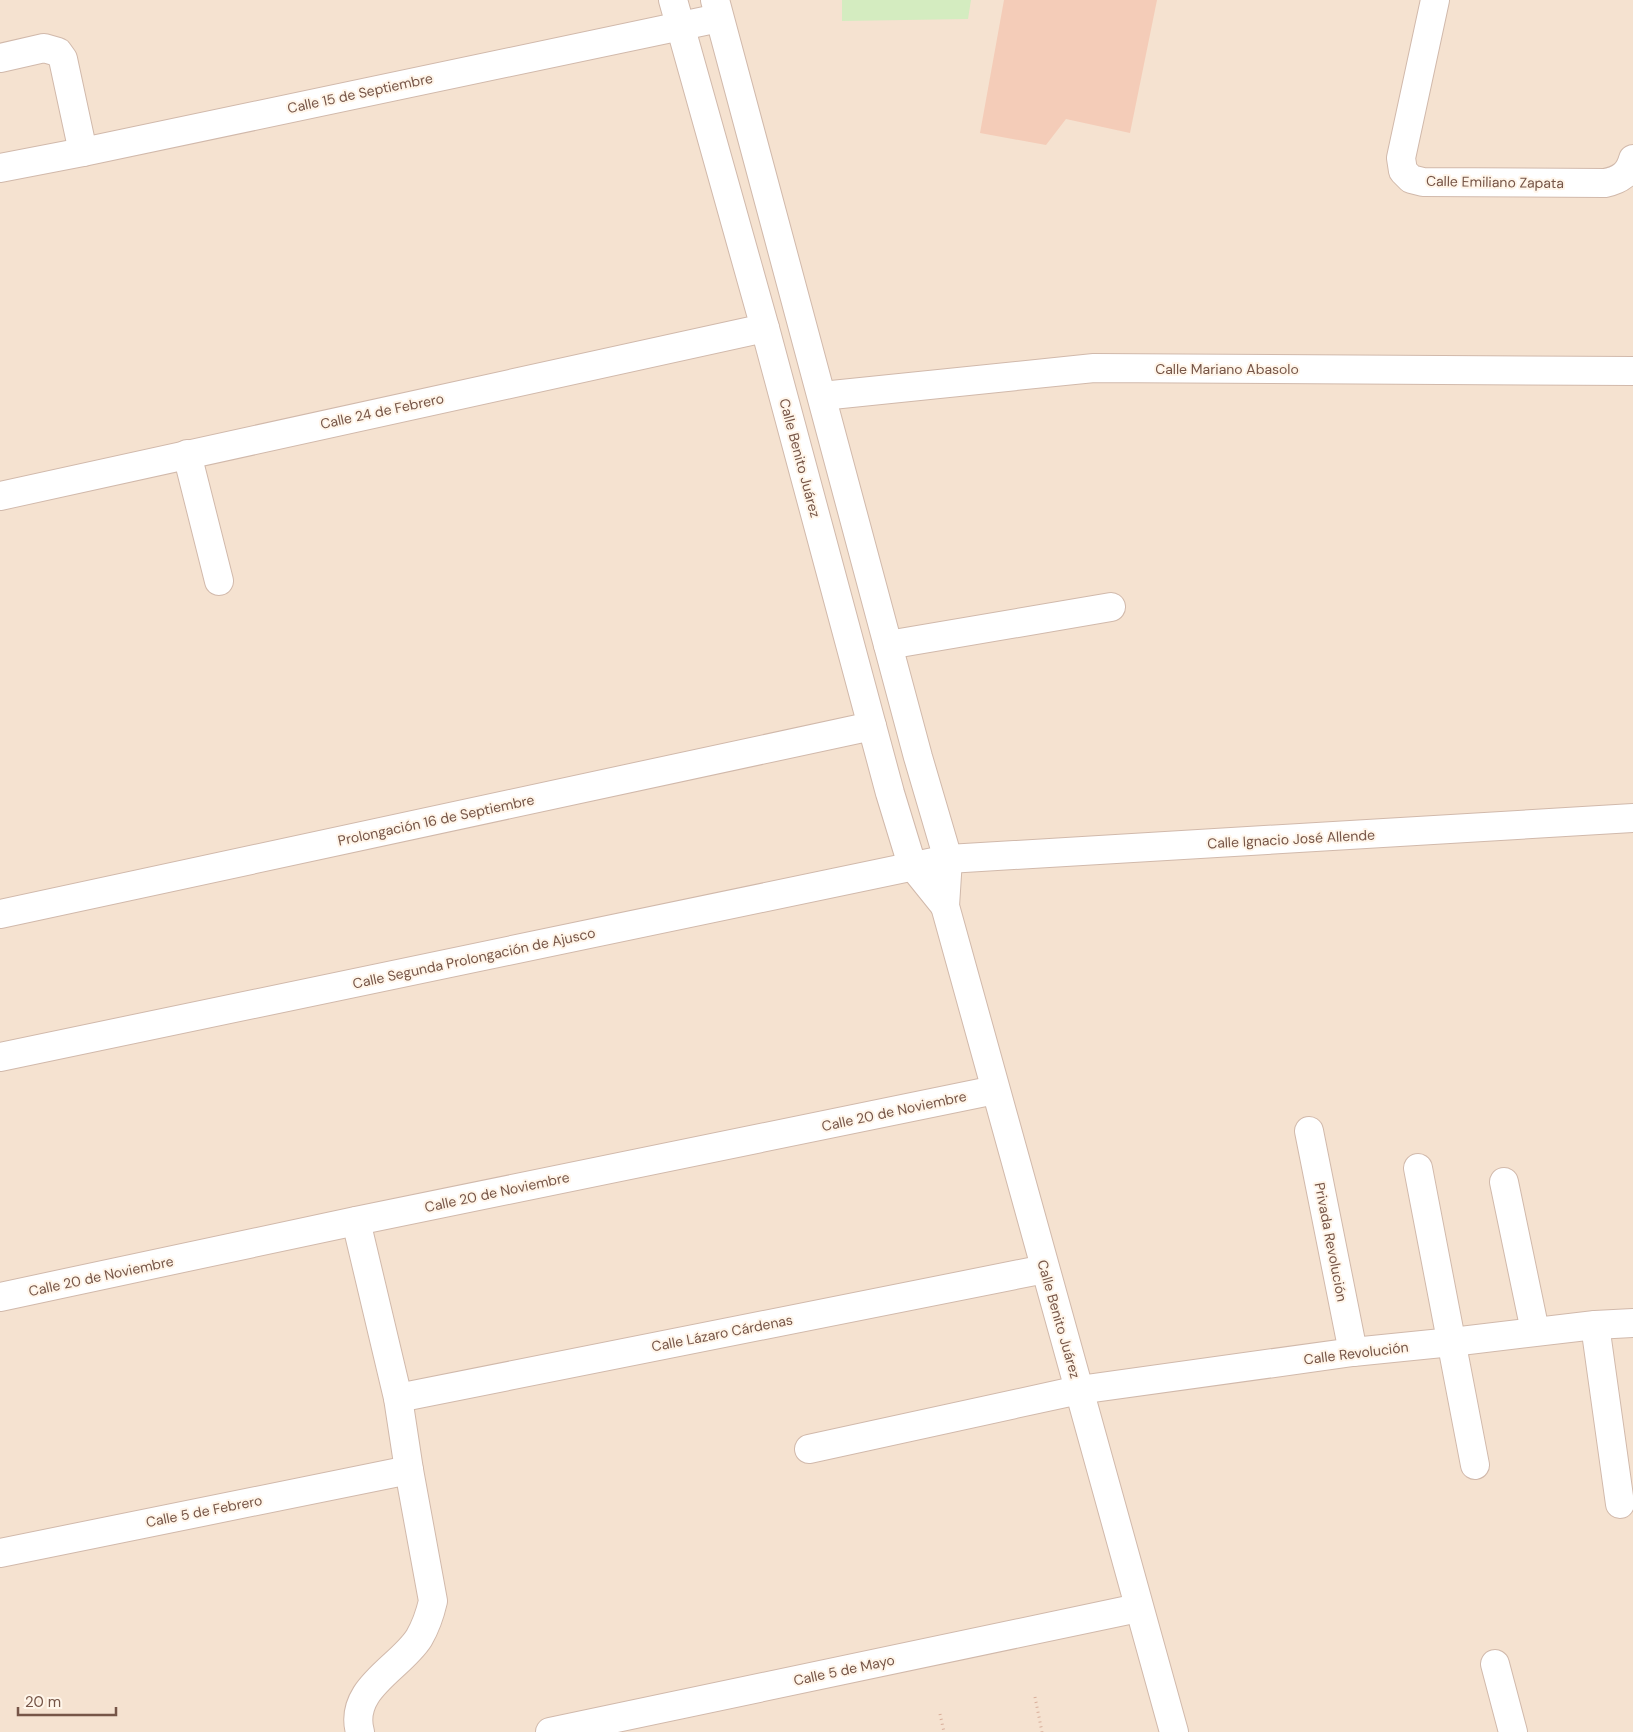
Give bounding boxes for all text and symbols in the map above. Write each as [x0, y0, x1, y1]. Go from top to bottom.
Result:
street label: Calle 15 de Septiembre [286, 69, 434, 117]
street label: Calle Emiliano Zapata [1426, 172, 1564, 192]
street label: Calle Mariano Abasolo [1155, 360, 1299, 378]
street label: Calle 24 de Febrero [318, 389, 446, 433]
street label: Calle Benito Juárez [775, 396, 825, 520]
street label: Prolongación 16 de Septiembre [336, 790, 536, 850]
street label: Calle Ignacio José Allende [1207, 826, 1375, 852]
street label: Calle Segunda Prolongación de Ajusco [351, 923, 597, 993]
street label: Calle 20 de Noviembre [820, 1087, 968, 1135]
street label: Calle 20 de Noviembre [423, 1168, 571, 1216]
street label: Privada Revolución [1311, 1181, 1351, 1303]
street label: Calle 20 de Noviembre [27, 1252, 175, 1300]
street label: Calle Benito Juárez [1033, 1258, 1085, 1380]
street label: Calle Lázaro Cárdenas [650, 1310, 794, 1356]
street label: Calle Revolución [1303, 1338, 1409, 1368]
street label: Calle 5 de Febrero [144, 1491, 264, 1531]
street label: Calle 5 de Mayo [792, 1650, 896, 1690]
scale bar [18, 1684, 115, 1716]
text: 20 m [25, 1692, 61, 1712]

